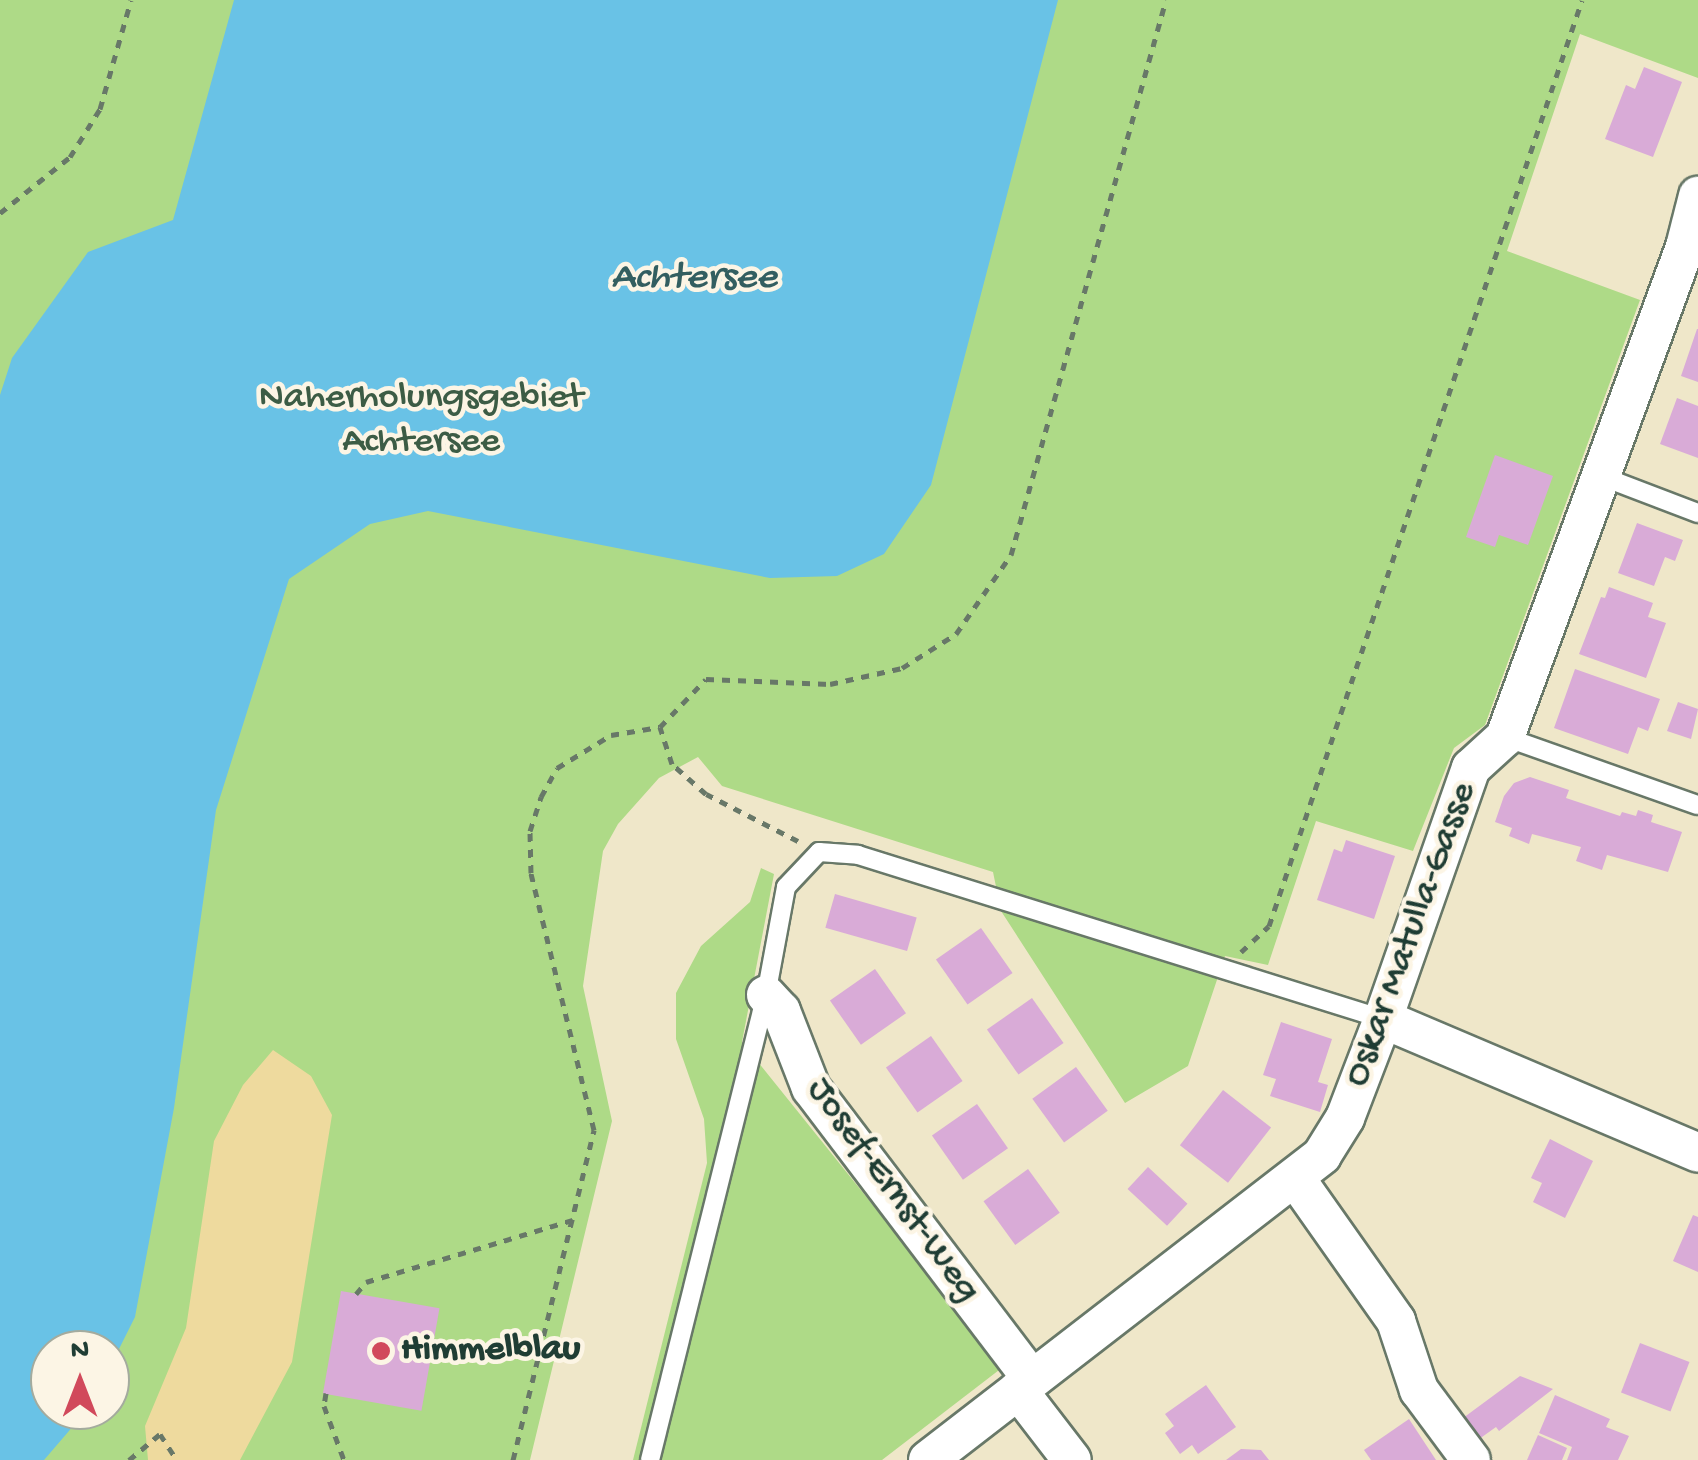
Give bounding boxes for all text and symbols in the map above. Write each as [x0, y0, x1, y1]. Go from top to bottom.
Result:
water label: Achtersee [611, 255, 777, 303]
park label: Naherholungsgebiet Achtersee [259, 376, 583, 466]
street label: Oskar Matulla-Gasse [1336, 777, 1488, 1093]
street label: Josef-Ernst-Weg [795, 1070, 989, 1312]
place label: Himmelblau [401, 1328, 580, 1374]
north arrow [30, 1330, 130, 1430]
text: N [71, 1335, 89, 1368]
marker: Himmelblau [370, 1340, 392, 1362]

